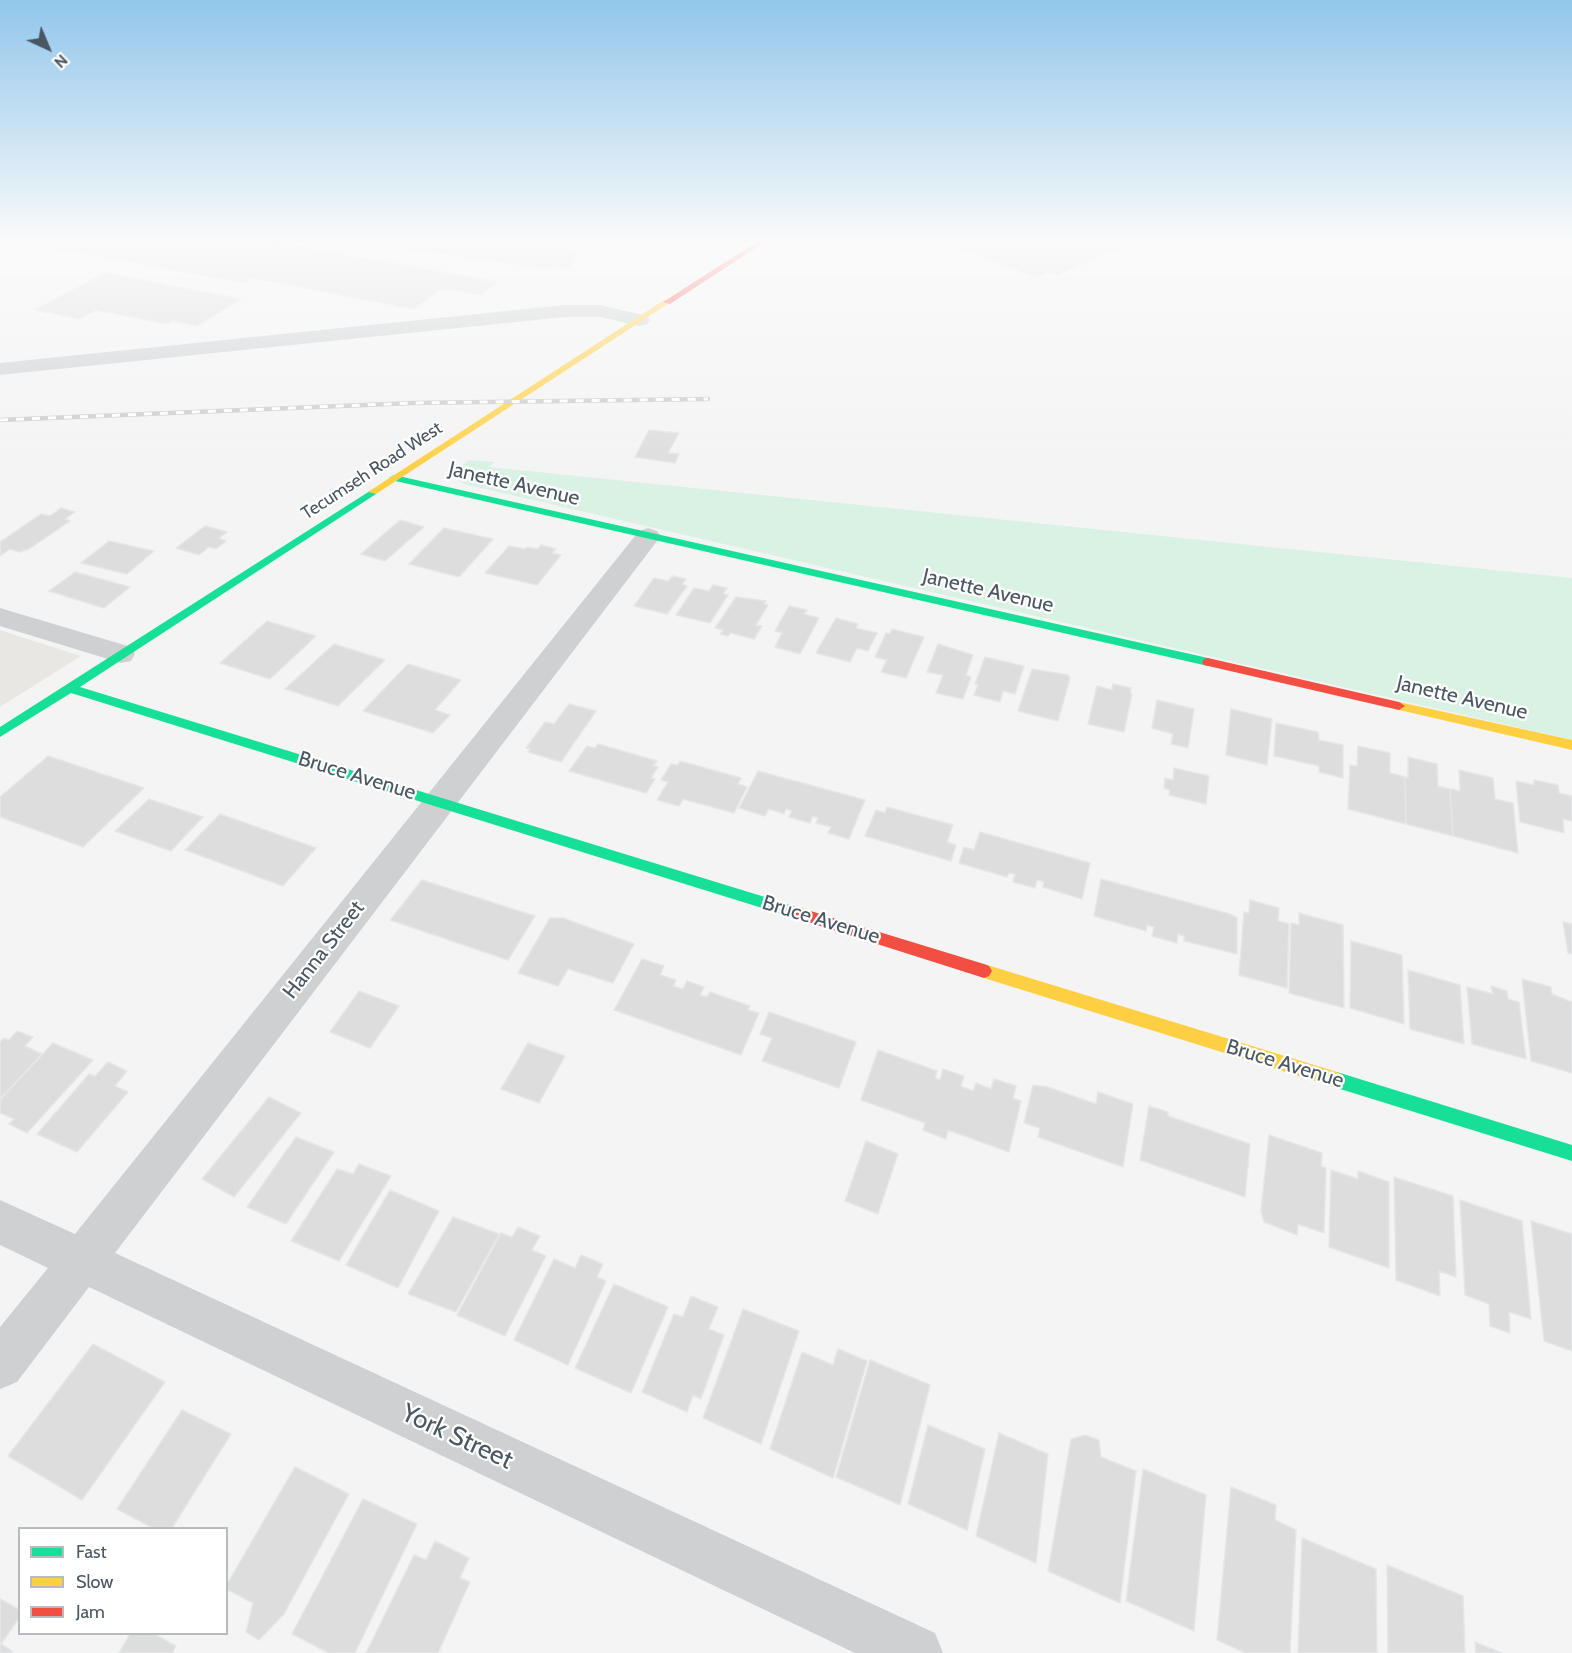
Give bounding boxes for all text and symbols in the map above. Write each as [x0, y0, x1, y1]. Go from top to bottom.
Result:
north arrow [18, 18, 78, 78]
text: N [50, 51, 72, 72]
street label: Tecumseh Road West [298, 417, 446, 525]
street label: Janette Avenue [446, 457, 582, 511]
street label: Janette Avenue [920, 564, 1056, 618]
street label: Janette Avenue [1394, 671, 1530, 725]
street label: Bruce Avenue [295, 746, 419, 806]
street label: Bruce Avenue [759, 890, 883, 950]
street label: Hanna Street [278, 896, 370, 1004]
street label: Bruce Avenue [1223, 1034, 1347, 1094]
street label: York Street [396, 1398, 518, 1476]
legend [18, 1527, 228, 1635]
text: Fast [76, 1541, 107, 1563]
text: Slow [76, 1571, 113, 1593]
text: Jam [76, 1601, 105, 1623]

